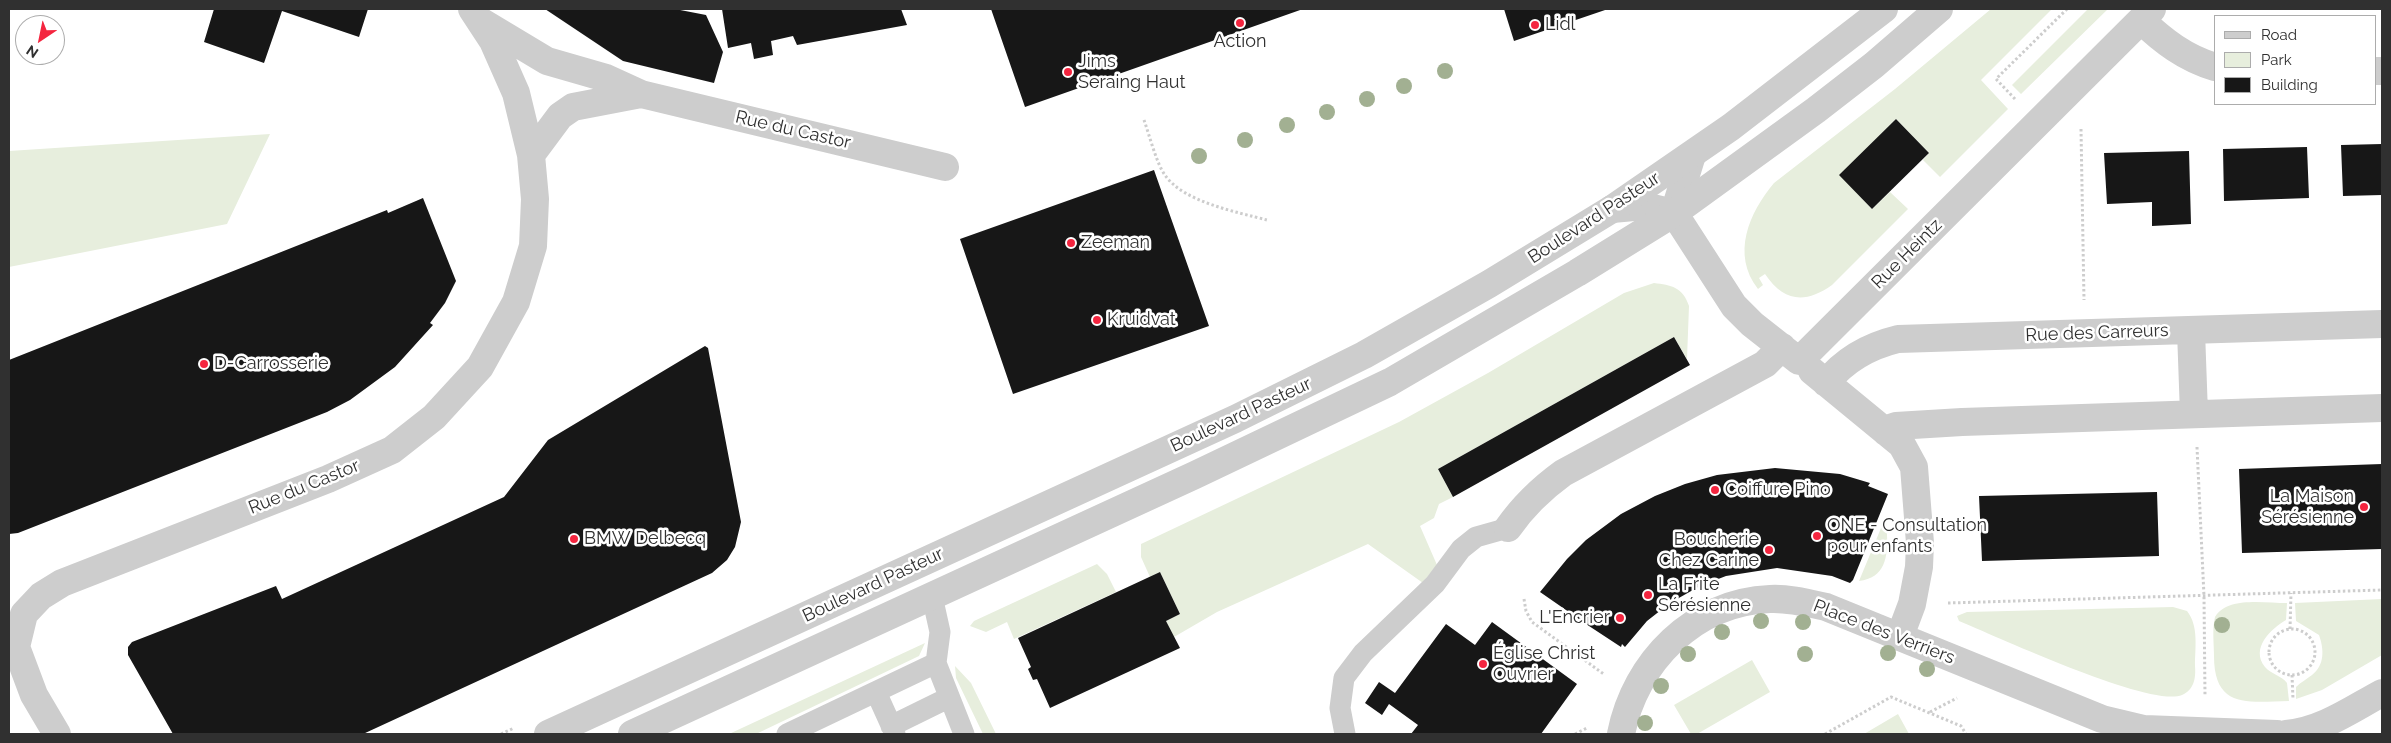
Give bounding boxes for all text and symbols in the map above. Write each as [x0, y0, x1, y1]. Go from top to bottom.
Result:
place label: Lidl [1545, 14, 1576, 36]
north arrow [15, 15, 65, 65]
legend [2214, 15, 2376, 105]
marker: Action [1234, 17, 1246, 29]
marker: Lidl [1529, 19, 1541, 31]
text: Road [2261, 26, 2297, 44]
place label: Action [1214, 31, 1266, 53]
text: N [23, 42, 41, 61]
place label: Jims Seraing Haut [1078, 51, 1185, 94]
text: Park [2261, 51, 2292, 69]
marker: Jims Seraing Haut [1062, 66, 1074, 78]
text: Building [2261, 76, 2318, 94]
street label: Rue du Castor [733, 106, 853, 154]
street label: Boulevard Pasteur [1524, 167, 1664, 269]
street label: Rue Heintz [1867, 214, 1947, 294]
place label: Zeeman [1081, 232, 1150, 254]
marker: Zeeman [1065, 237, 1077, 249]
place label: Kruidvat [1107, 309, 1176, 331]
marker: Kruidvat [1091, 314, 1103, 326]
street label: Rue des Carreurs [2025, 320, 2169, 346]
place label: D-Carrosserie [214, 353, 328, 375]
marker: D-Carrosserie [198, 358, 210, 370]
street label: Boulevard Pasteur [1167, 373, 1315, 457]
street label: Rue du Castor [245, 455, 363, 519]
place label: Coiffure Pino [1725, 479, 1831, 501]
marker: Coiffure Pino [1709, 484, 1721, 496]
place label: La Maison Sérésienne [2261, 486, 2354, 528]
marker: La Maison Sérésienne [2358, 501, 2370, 513]
place label: ONE - Consultation pour enfants [1827, 515, 1987, 558]
place label: BMW Delbecq [584, 528, 706, 550]
place label: Boucherie Chez Carine [1659, 529, 1759, 572]
marker: ONE - Consultation pour enfants [1811, 530, 1823, 542]
marker: BMW Delbecq [568, 533, 580, 545]
street label: Boulevard Pasteur [799, 543, 947, 627]
marker: Boucherie Chez Carine [1763, 544, 1775, 556]
place label: La Frite Sérésienne [1658, 574, 1751, 616]
marker: La Frite Sérésienne [1642, 589, 1654, 601]
street label: Place des Verriers [1810, 595, 1958, 669]
place label: L'Encrier [1539, 607, 1610, 629]
marker: L'Encrier [1614, 612, 1626, 624]
place label: Église Christ Ouvrier [1493, 643, 1595, 686]
marker: Église Christ Ouvrier [1477, 658, 1489, 670]

